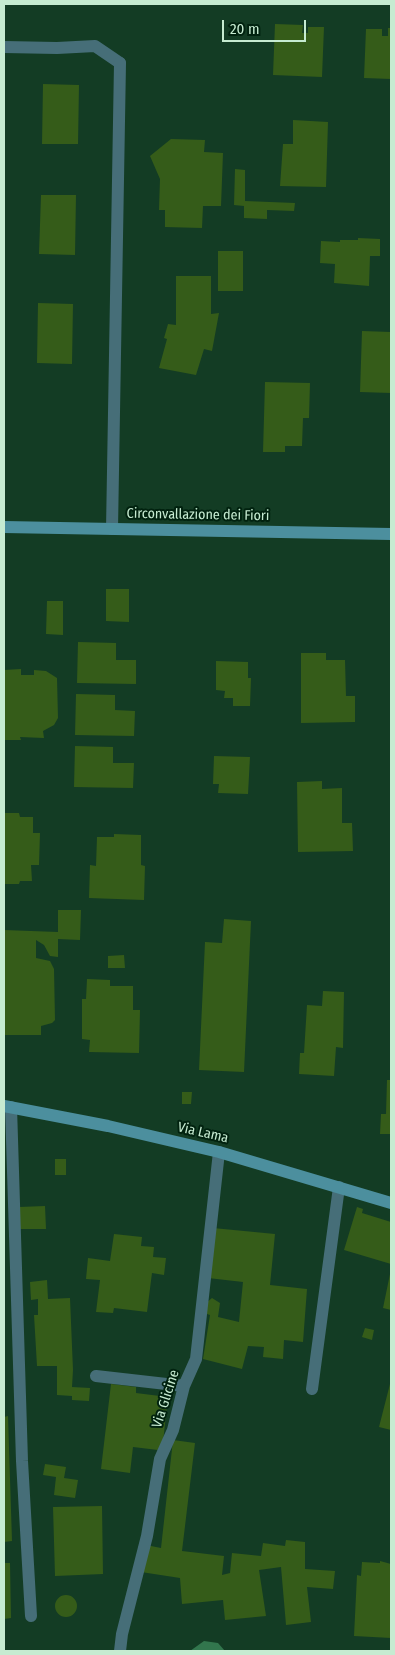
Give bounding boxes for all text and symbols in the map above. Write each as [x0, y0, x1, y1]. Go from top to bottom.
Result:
scale bar [225, 10, 309, 42]
text: 20 m [230, 20, 260, 38]
street label: Circonvallazione dei Fiori [127, 505, 269, 525]
street label: Via Lama [176, 1119, 230, 1147]
street label: Via Glicine [149, 1368, 183, 1430]

